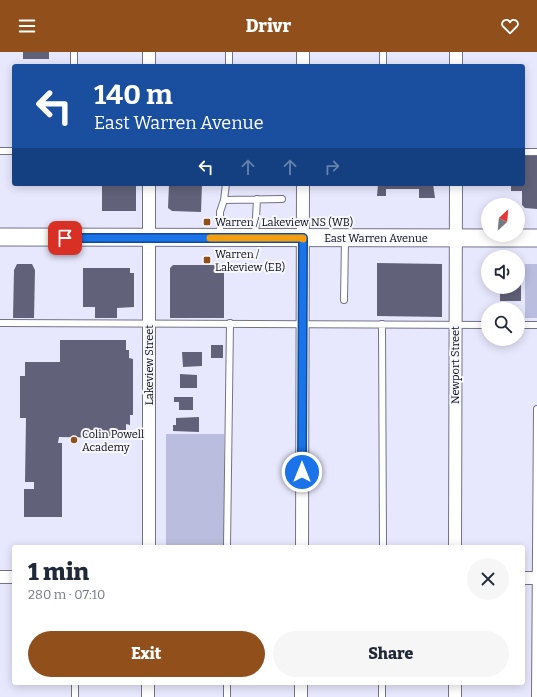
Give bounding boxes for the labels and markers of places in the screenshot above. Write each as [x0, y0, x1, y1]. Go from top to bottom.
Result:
place label: Warren / Lakeview NS (WB) [215, 216, 353, 229]
marker: Warren / Lakeview NS (WB) [202, 217, 212, 227]
pin [48, 221, 82, 255]
place label: Warren / Lakeview (EB) [215, 248, 285, 274]
marker: Warren / Lakeview (EB) [202, 255, 212, 265]
place label: Colin Powell Academy [82, 428, 144, 454]
marker: Colin Powell Academy [69, 435, 79, 445]

